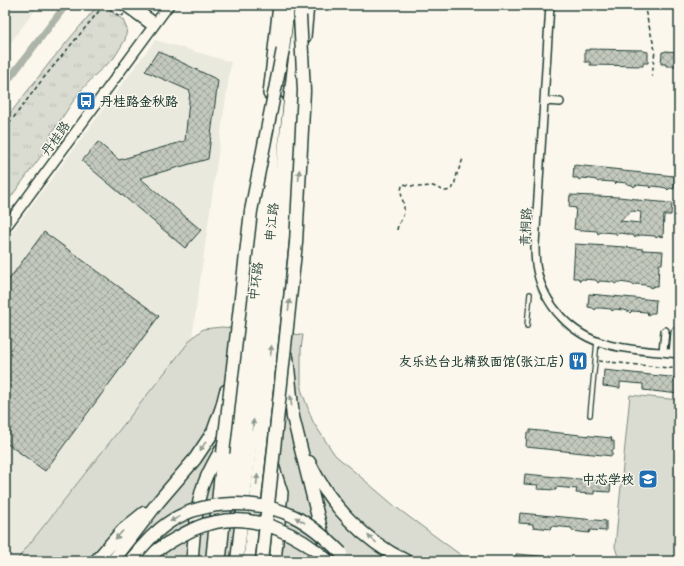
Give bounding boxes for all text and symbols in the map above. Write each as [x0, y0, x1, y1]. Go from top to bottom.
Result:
bus stop icon: 丹桂路金秋路 [75, 90, 97, 112]
place label: 丹桂路金秋路 [100, 94, 178, 109]
street label: 丹桂路 [38, 118, 73, 158]
one-way arrow [296, 169, 303, 181]
street label: 申江路 [262, 202, 281, 242]
street label: 青桐路 [517, 207, 534, 247]
street label: 中环路 [246, 261, 265, 301]
one-way arrow [286, 299, 293, 311]
one-way arrow [267, 345, 274, 357]
restaurant icon: 友乐达台北精致面馆(张江店) [567, 350, 589, 372]
place label: 友乐达台北精致面馆(张江店) [399, 354, 564, 369]
one-way arrow [288, 395, 294, 407]
one-way arrow [250, 419, 256, 431]
one-way arrow [200, 440, 207, 452]
school or university icon: 中芯学校 [637, 468, 659, 490]
place label: 中芯学校 [582, 472, 634, 487]
one-way arrow [254, 474, 260, 486]
one-way arrow [169, 516, 181, 522]
one-way arrow [294, 516, 306, 523]
one-way arrow [114, 530, 124, 540]
one-way arrow [366, 535, 377, 544]

